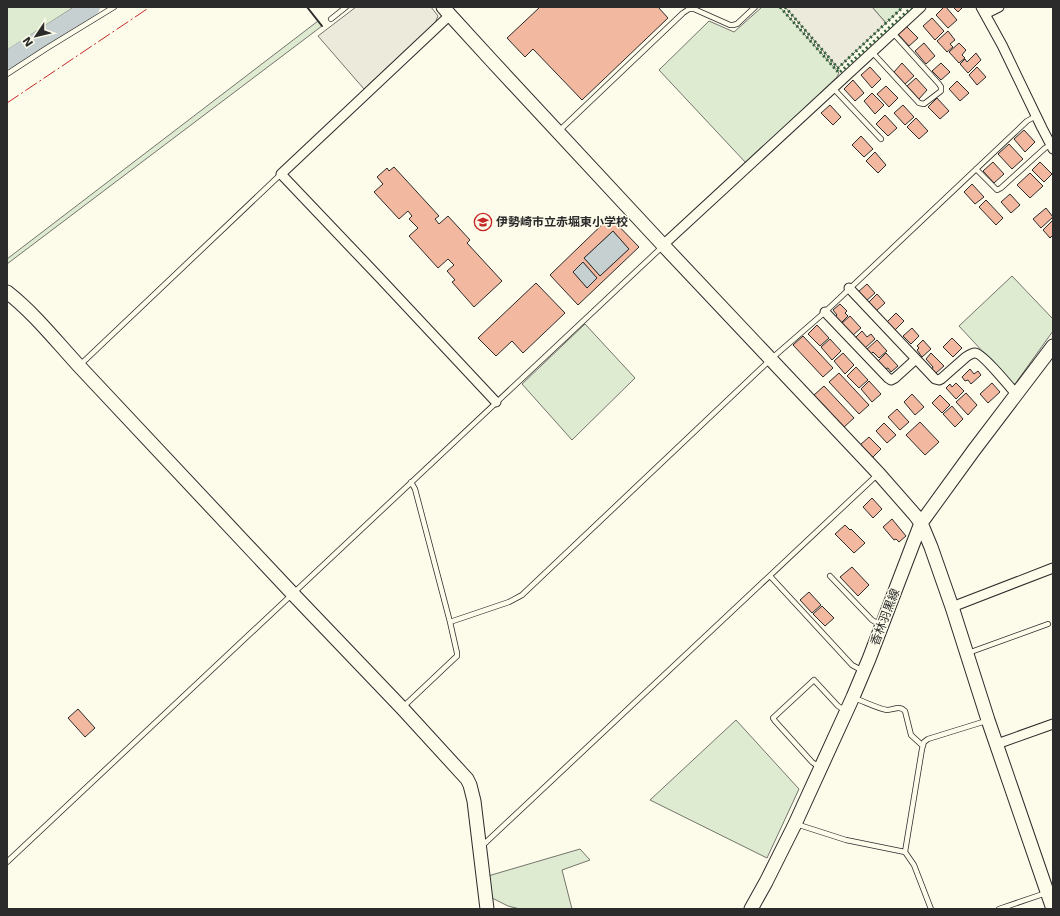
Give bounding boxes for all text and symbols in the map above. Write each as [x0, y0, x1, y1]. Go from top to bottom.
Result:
north arrow [16, 16, 56, 56]
text: N [20, 34, 36, 49]
school or university icon: 伊勢崎市立赤堀東小学校 [473, 212, 493, 232]
place label: 伊勢崎市立赤堀東小学校 [496, 215, 628, 229]
street label: 香林羽黒線 [868, 586, 902, 648]

